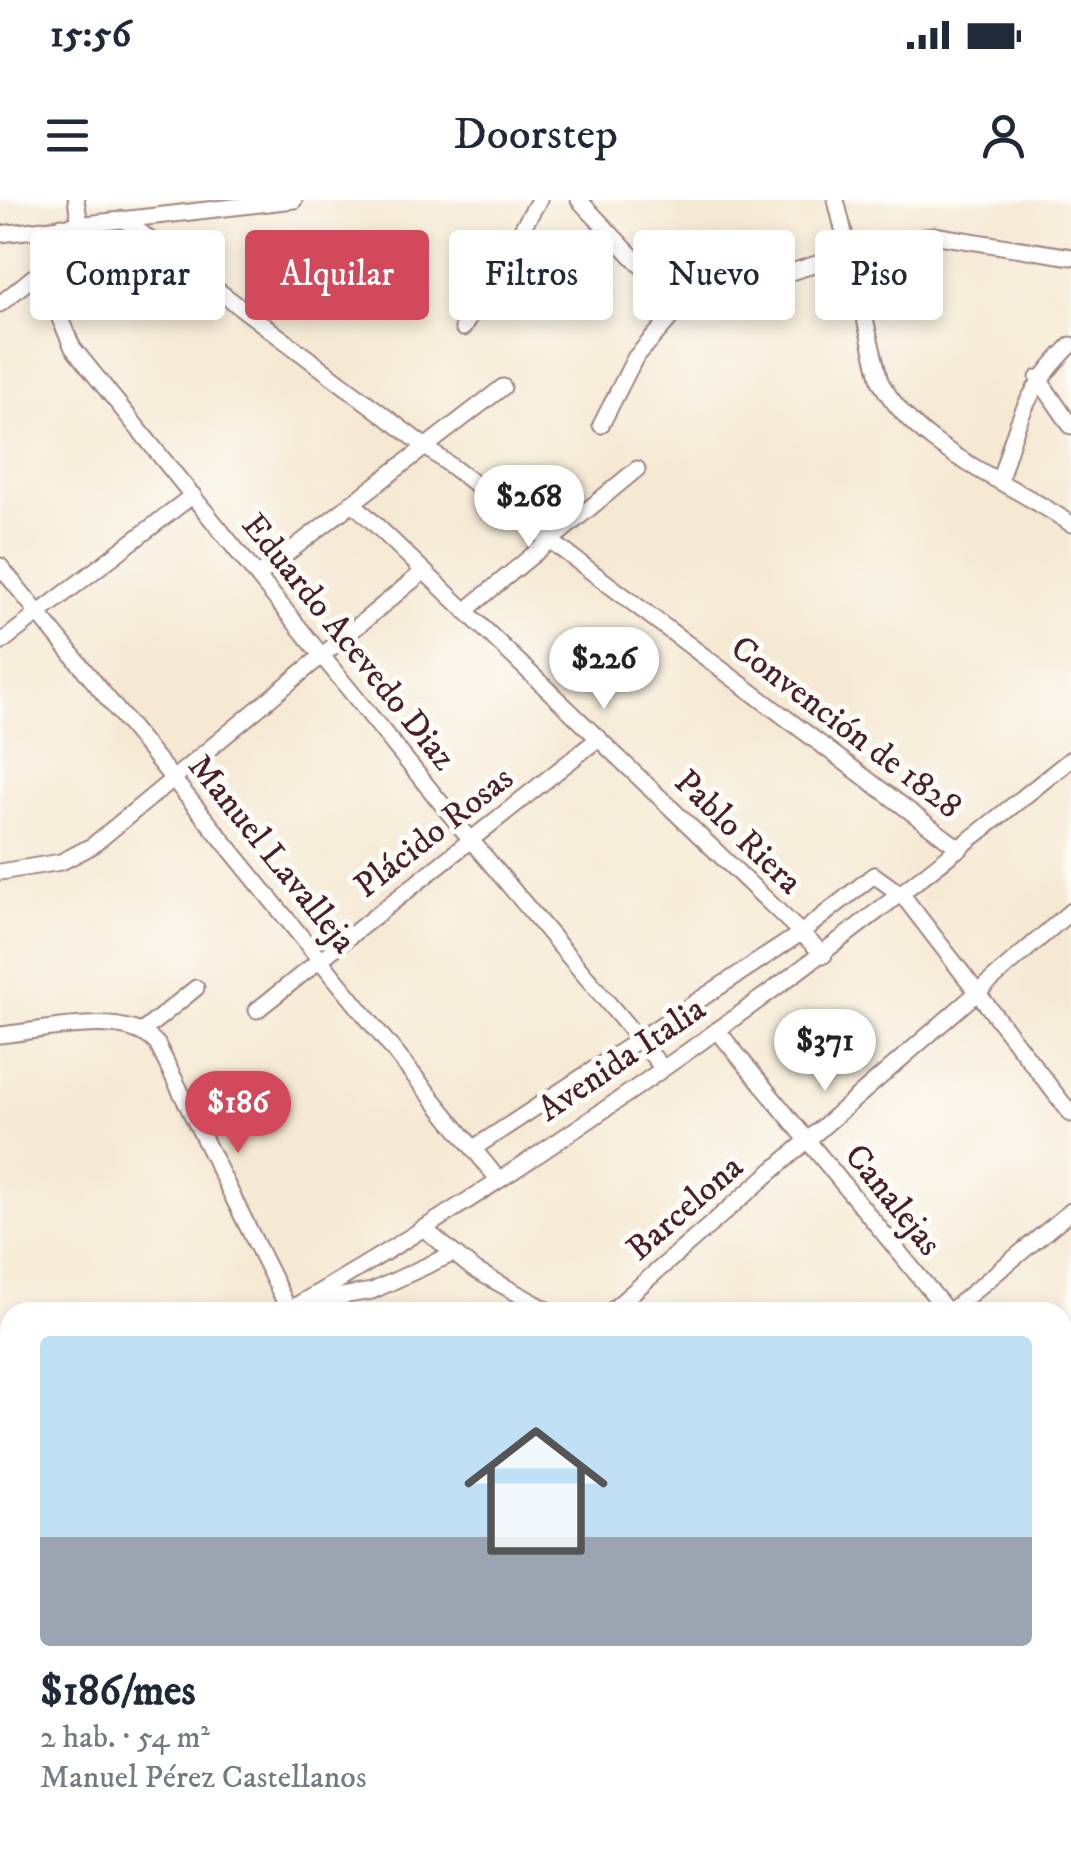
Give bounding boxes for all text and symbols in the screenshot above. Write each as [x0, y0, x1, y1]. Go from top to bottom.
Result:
text: 15:56 [50, 11, 131, 59]
text: Doorstep [453, 107, 618, 163]
icon: menu [40, 108, 95, 163]
icon: person [976, 108, 1031, 163]
chip: Comprar [30, 230, 225, 320]
chip: Alquilar [245, 230, 429, 320]
chip: Filtros [449, 230, 613, 320]
chip: Nuevo [633, 230, 795, 320]
chip: Piso [815, 230, 943, 320]
pin: $268 [470, 465, 588, 550]
text: $268 [496, 477, 562, 517]
street label: Eduardo Acevedo Diaz [231, 505, 466, 780]
street label: Convención de 1828 [722, 626, 970, 829]
pin: $226 [545, 627, 663, 712]
text: $226 [571, 639, 637, 679]
street label: Manuel Lavalleja [178, 746, 365, 963]
street label: Plácido Rosas [346, 757, 523, 908]
street label: Pablo Riera [664, 761, 811, 904]
street label: Avenida Italia [530, 987, 714, 1132]
pin: $371 [766, 1009, 884, 1094]
text: $371 [796, 1021, 854, 1061]
pin: $186 [179, 1071, 297, 1156]
text: $186 [207, 1083, 269, 1123]
street label: Canalejas [834, 1135, 951, 1265]
street label: Barcelona [618, 1146, 753, 1271]
icon: home [446, 1401, 626, 1581]
text: $186/mes [40, 1666, 195, 1718]
text: 2 hab. · 54 m² [40, 1718, 210, 1758]
text: Manuel Pérez Castellanos [40, 1758, 367, 1798]

